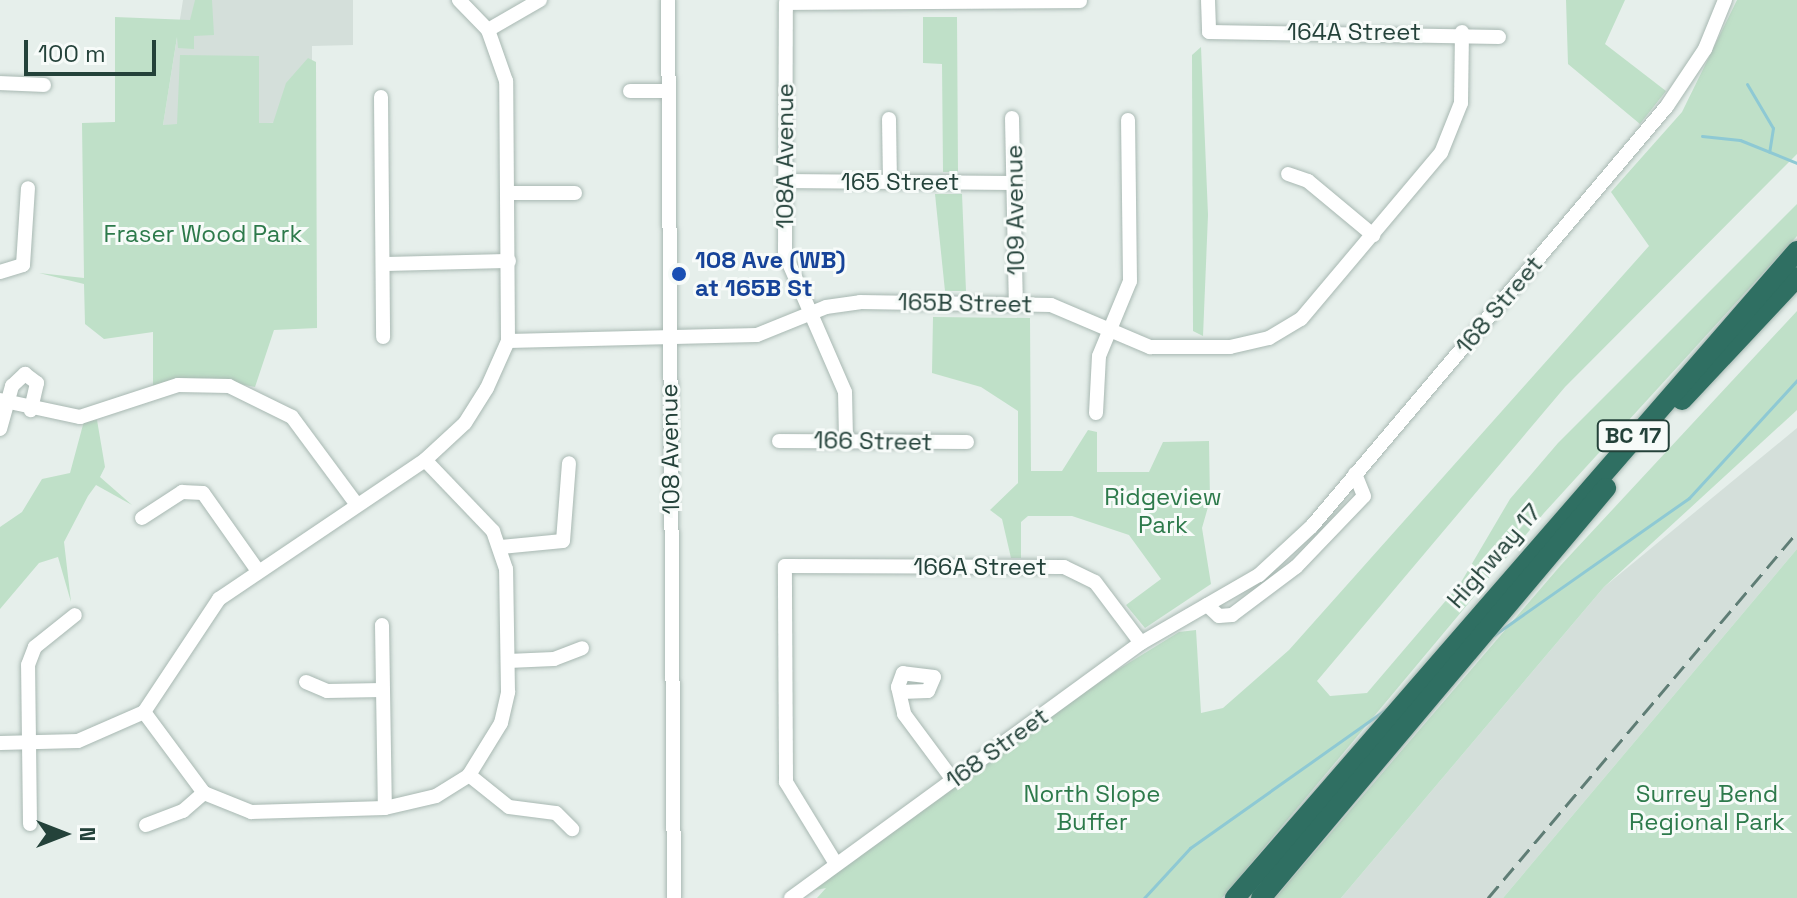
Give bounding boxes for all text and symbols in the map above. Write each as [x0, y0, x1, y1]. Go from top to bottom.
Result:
street label: 164A Street [1287, 18, 1421, 46]
scale bar [28, 24, 160, 74]
text: 100 m [38, 38, 106, 69]
street label: 108A Avenue [771, 83, 799, 229]
street label: 109 Avenue [999, 144, 1031, 276]
street label: 165 Street [841, 168, 959, 196]
park label: Fraser Wood Park [103, 220, 303, 248]
place label: 108 Ave (WB) at 165B St [695, 246, 846, 302]
street label: 168 Street [1450, 250, 1548, 360]
marker: 108 Ave (WB) at 165B St [670, 265, 688, 283]
street label: 165B Street [898, 287, 1032, 319]
street label: 108 Avenue [654, 383, 686, 515]
road number: BC 17 [1595, 418, 1671, 454]
street label: 166 Street [813, 426, 933, 456]
park label: Ridgeview Park [1104, 483, 1222, 539]
street label: Highway 17 [1441, 498, 1547, 614]
street label: 166A Street [913, 553, 1047, 581]
street label: 168 Street [940, 701, 1054, 795]
park label: North Slope Buffer [1024, 780, 1160, 836]
park label: Surrey Bend Regional Park [1629, 780, 1785, 836]
north arrow [24, 794, 104, 874]
text: N [74, 827, 102, 841]

